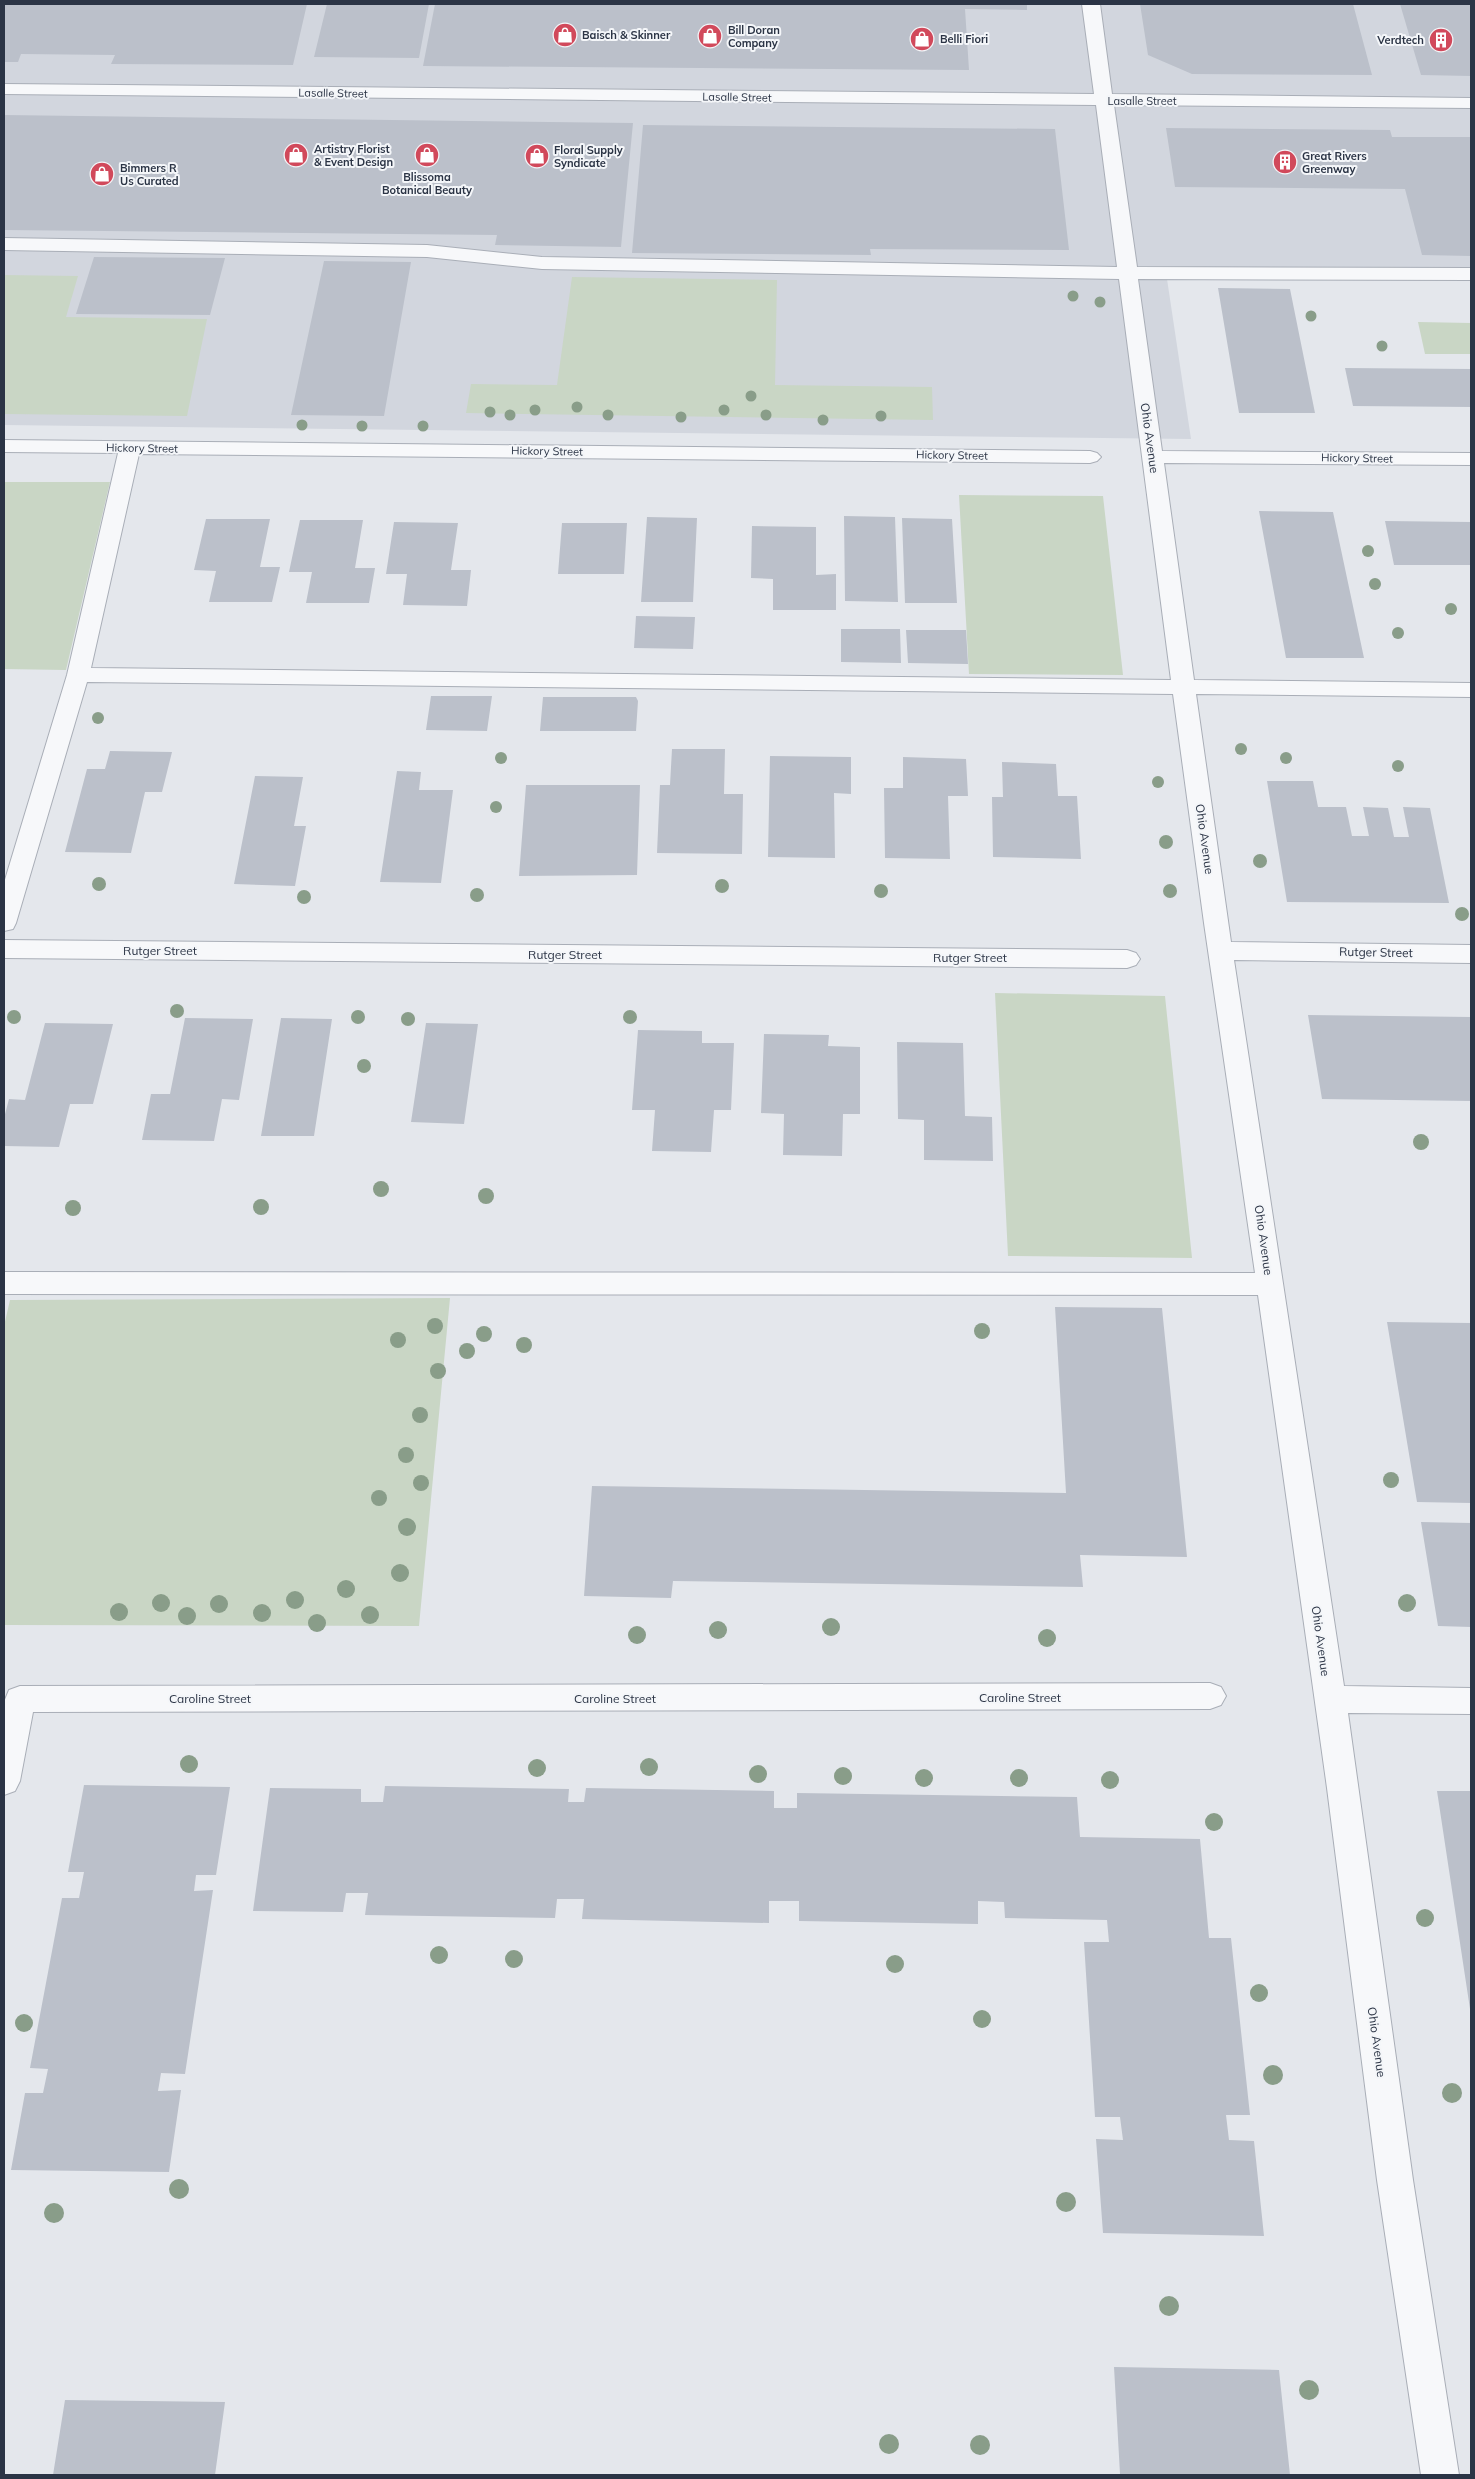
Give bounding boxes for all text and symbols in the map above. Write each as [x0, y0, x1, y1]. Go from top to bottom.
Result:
shop icon: Baisch & Skinner [552, 22, 578, 48]
shop icon: Bill Doran Company [697, 23, 723, 49]
place label: Bill Doran Company [728, 23, 780, 50]
shop icon: Belli Fiori [909, 26, 935, 52]
building icon: Verdtech [1428, 27, 1454, 53]
place label: Baisch & Skinner [582, 28, 671, 42]
place label: Belli Fiori [940, 32, 988, 46]
place label: Verdtech [1376, 33, 1424, 47]
street label: Lasalle Street [298, 85, 368, 101]
street label: Lasalle Street [702, 89, 772, 105]
street label: Lasalle Street [1107, 94, 1177, 108]
shop icon: Artistry Florist & Event Design [283, 142, 309, 168]
place label: Artistry Florist & Event Design [314, 142, 393, 169]
shop icon: Blissoma Botanical Beauty [414, 142, 440, 168]
shop icon: Floral Supply Syndicate [524, 143, 550, 169]
place label: Floral Supply Syndicate [554, 143, 623, 170]
building icon: Great Rivers Greenway [1272, 149, 1298, 175]
place label: Great Rivers Greenway [1302, 149, 1367, 176]
shop icon: Bimmers R Us Curated [89, 161, 115, 187]
place label: Bimmers R Us Curated [120, 161, 179, 188]
place label: Blissoma Botanical Beauty [382, 170, 472, 197]
street label: Ohio Avenue [1138, 402, 1162, 474]
street label: Hickory Street [106, 440, 178, 456]
street label: Hickory Street [511, 443, 583, 459]
street label: Hickory Street [916, 447, 988, 463]
street label: Hickory Street [1321, 450, 1393, 466]
street label: Ohio Avenue [1193, 803, 1217, 875]
street label: Rutger Street [123, 943, 197, 958]
street label: Rutger Street [1339, 944, 1413, 960]
street label: Rutger Street [528, 947, 602, 962]
street label: Rutger Street [933, 950, 1007, 965]
street label: Ohio Avenue [1252, 1204, 1276, 1276]
street label: Ohio Avenue [1309, 1605, 1333, 1677]
street label: Caroline Street [979, 1690, 1061, 1705]
street label: Caroline Street [169, 1691, 251, 1706]
street label: Caroline Street [574, 1691, 656, 1706]
street label: Ohio Avenue [1365, 2006, 1389, 2078]

